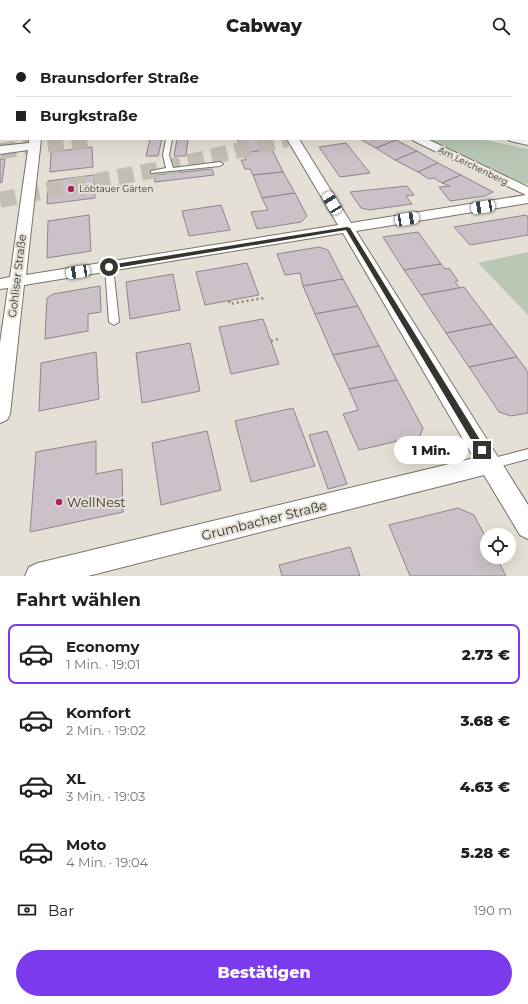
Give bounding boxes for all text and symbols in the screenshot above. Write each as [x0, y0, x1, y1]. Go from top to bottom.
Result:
icon: back [16, 15, 38, 37]
text: Cabway [226, 15, 302, 37]
icon: search [490, 15, 512, 37]
text: Braunsdorfer Straße [40, 68, 199, 87]
text: Burgkstraße [40, 106, 138, 125]
street label: Am Lerchenberg [437, 144, 510, 187]
place label: Löbtauer Gärten [79, 183, 153, 194]
marker: Löbtauer Gärten [66, 184, 76, 194]
car [321, 190, 343, 216]
car [470, 199, 496, 215]
car [394, 211, 420, 227]
street label: Gohliser Straße [5, 233, 29, 318]
route start [100, 258, 118, 276]
car [65, 264, 91, 280]
callout: 1 Min. [394, 436, 468, 464]
route end [473, 441, 491, 459]
text: 1 Min. [412, 442, 450, 458]
place label: WellNest [67, 494, 126, 510]
marker: WellNest [54, 497, 64, 507]
street label: Grumbacher Straße [200, 497, 329, 543]
map controls [480, 528, 516, 564]
button: locate [480, 528, 516, 564]
text: Fahrt wählen [16, 589, 141, 611]
icon: car [18, 636, 54, 672]
text: Economy [66, 637, 139, 656]
text: 2.73 € [462, 645, 510, 664]
text: 1 Min. · 19:01 [66, 656, 140, 672]
icon: car [18, 702, 54, 738]
text: Komfort [66, 703, 131, 722]
text: 3.68 € [461, 711, 510, 730]
text: 2 Min. · 19:02 [66, 722, 146, 738]
icon: car [18, 768, 54, 804]
text: XL [66, 769, 85, 788]
text: 4.63 € [460, 777, 510, 796]
text: 3 Min. · 19:03 [66, 788, 145, 804]
icon: car [18, 834, 54, 870]
text: Moto [66, 835, 106, 854]
text: 5.28 € [461, 843, 510, 862]
text: 4 Min. · 19:04 [66, 854, 148, 870]
icon: cash [16, 899, 38, 921]
text: Bar [48, 901, 74, 920]
text: 190 m [474, 902, 512, 918]
button: Bestätigen [16, 950, 512, 996]

